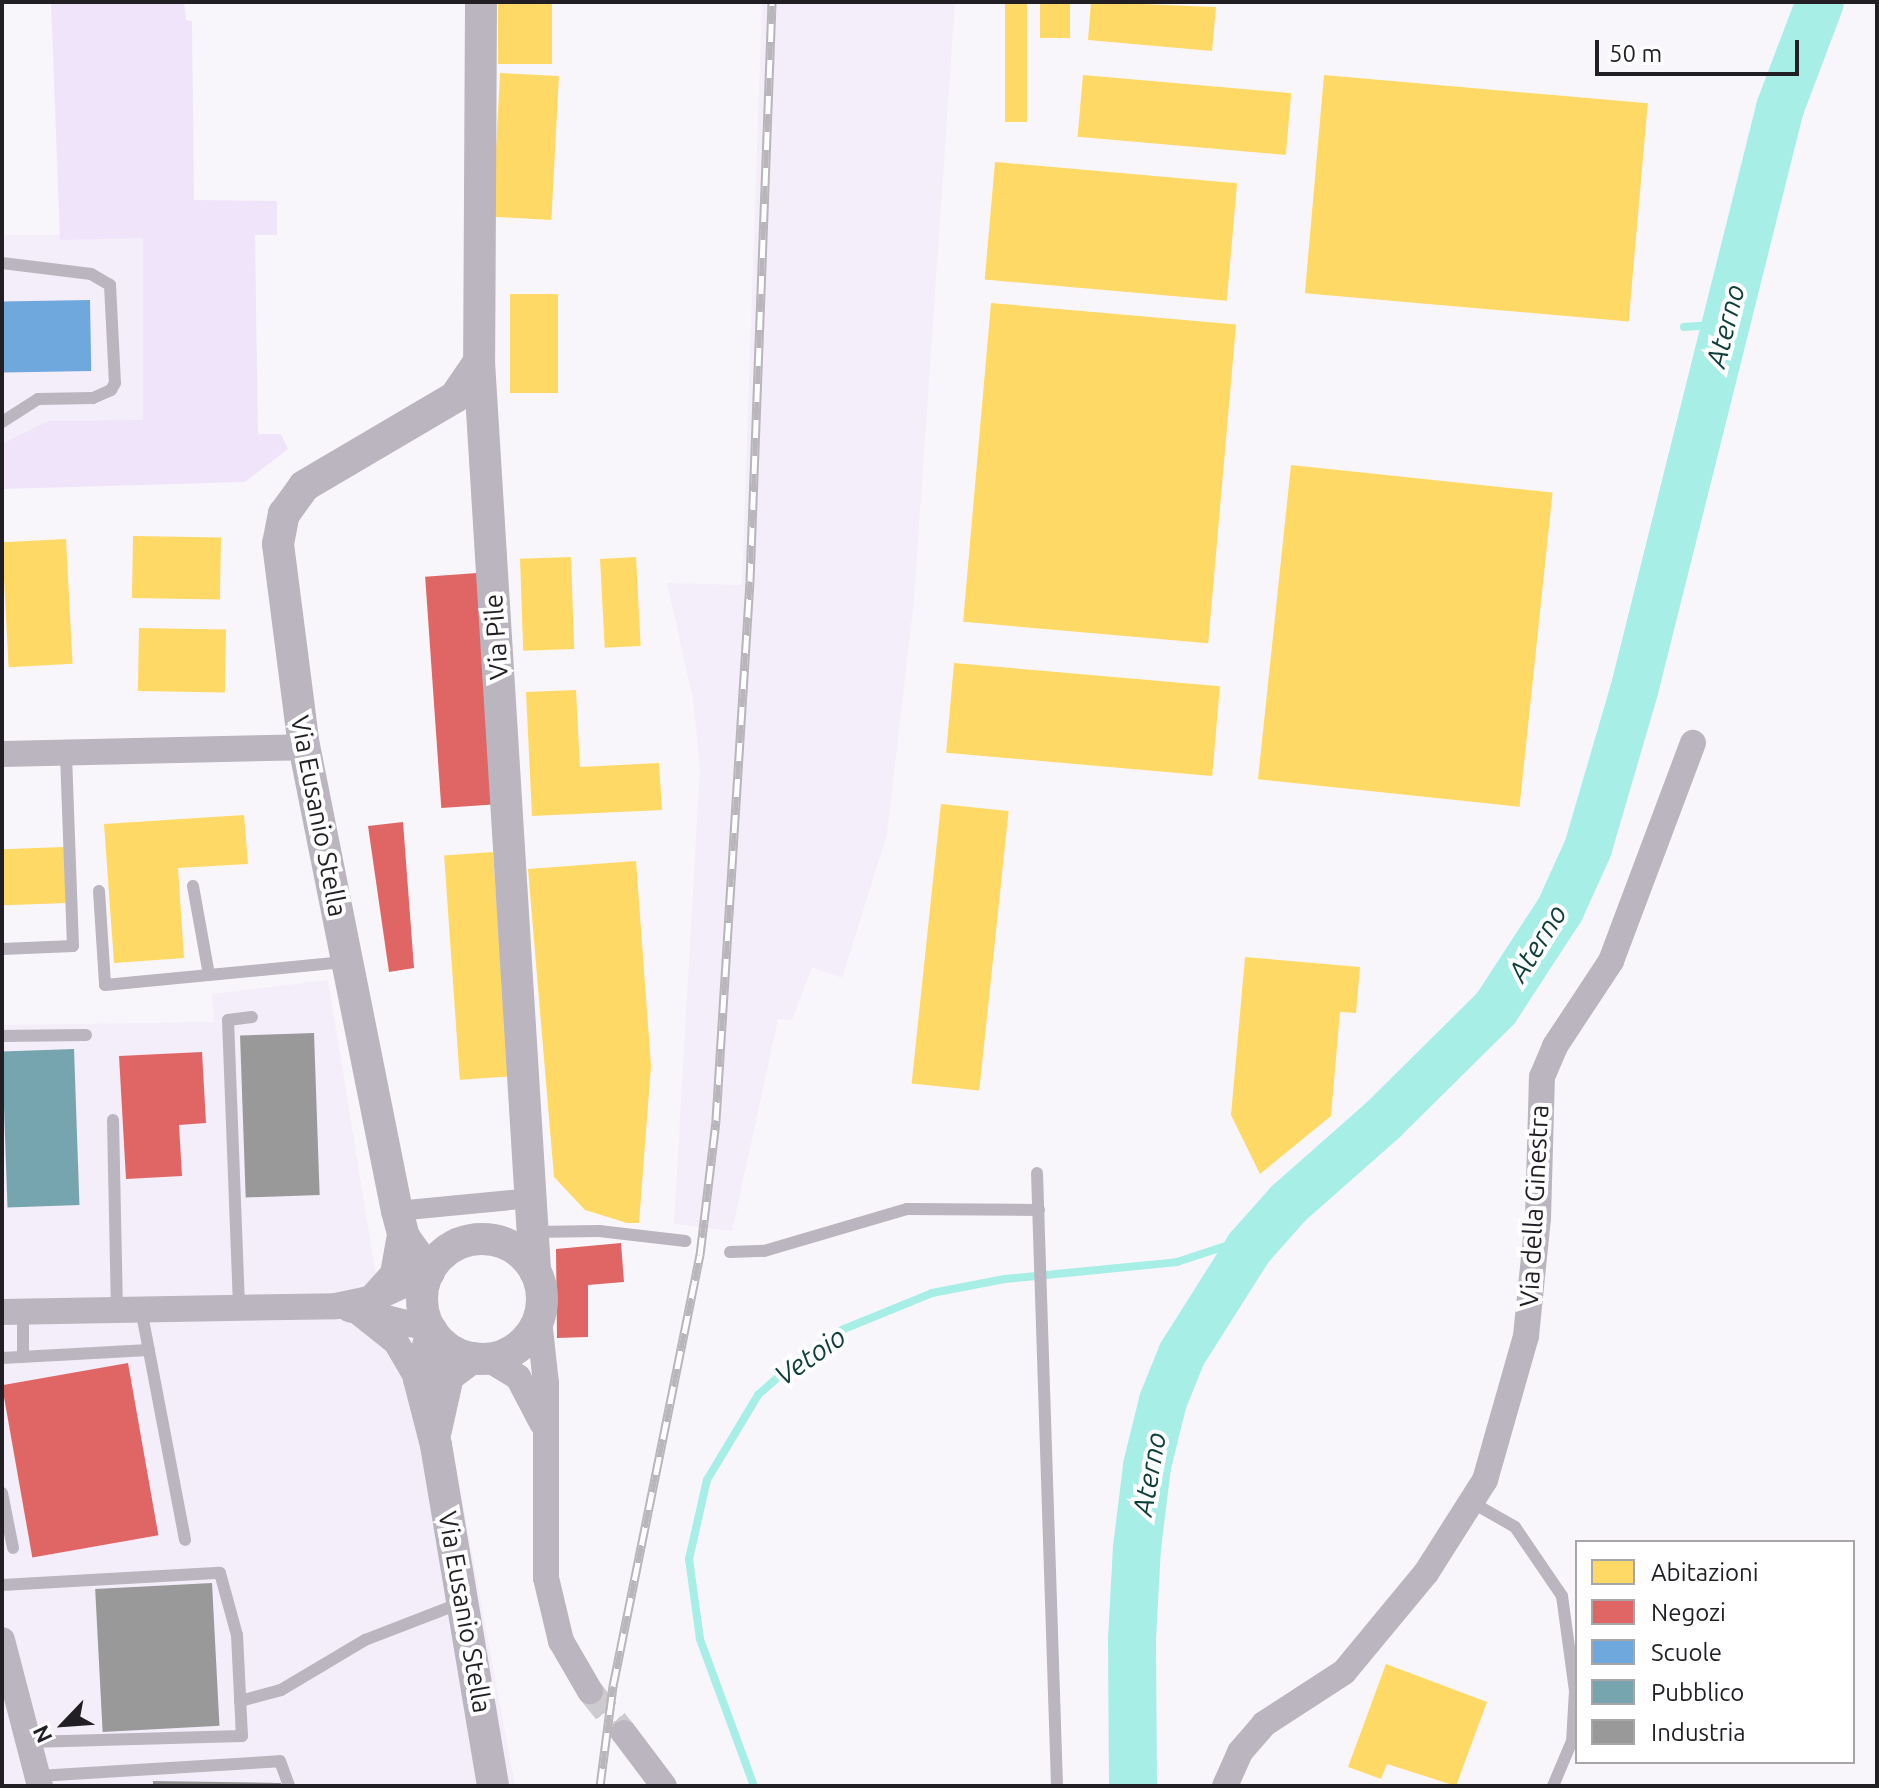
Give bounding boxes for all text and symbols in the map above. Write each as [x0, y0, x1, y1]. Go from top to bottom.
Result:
scale bar [1599, 24, 1803, 74]
text: 50 m [1609, 40, 1662, 67]
water label: Aterno [1699, 281, 1751, 371]
street label: Via Pile [477, 593, 515, 681]
street label: Via Eusanio Stella [284, 713, 354, 919]
water label: Aterno [1500, 898, 1574, 988]
street label: Via della Ginestra [1513, 1104, 1555, 1308]
water label: Vetoio [768, 1320, 852, 1392]
water label: Aterno [1125, 1430, 1173, 1518]
street label: Via Eusanio Stella [432, 1509, 498, 1715]
legend [1575, 1540, 1855, 1764]
text: Abitazioni [1651, 1559, 1759, 1586]
text: Negozi [1651, 1599, 1726, 1626]
text: Scuole [1651, 1639, 1722, 1666]
text: Pubblico [1651, 1679, 1744, 1706]
north arrow [24, 1684, 104, 1764]
text: Industria [1651, 1719, 1746, 1746]
text: N [27, 1722, 57, 1747]

